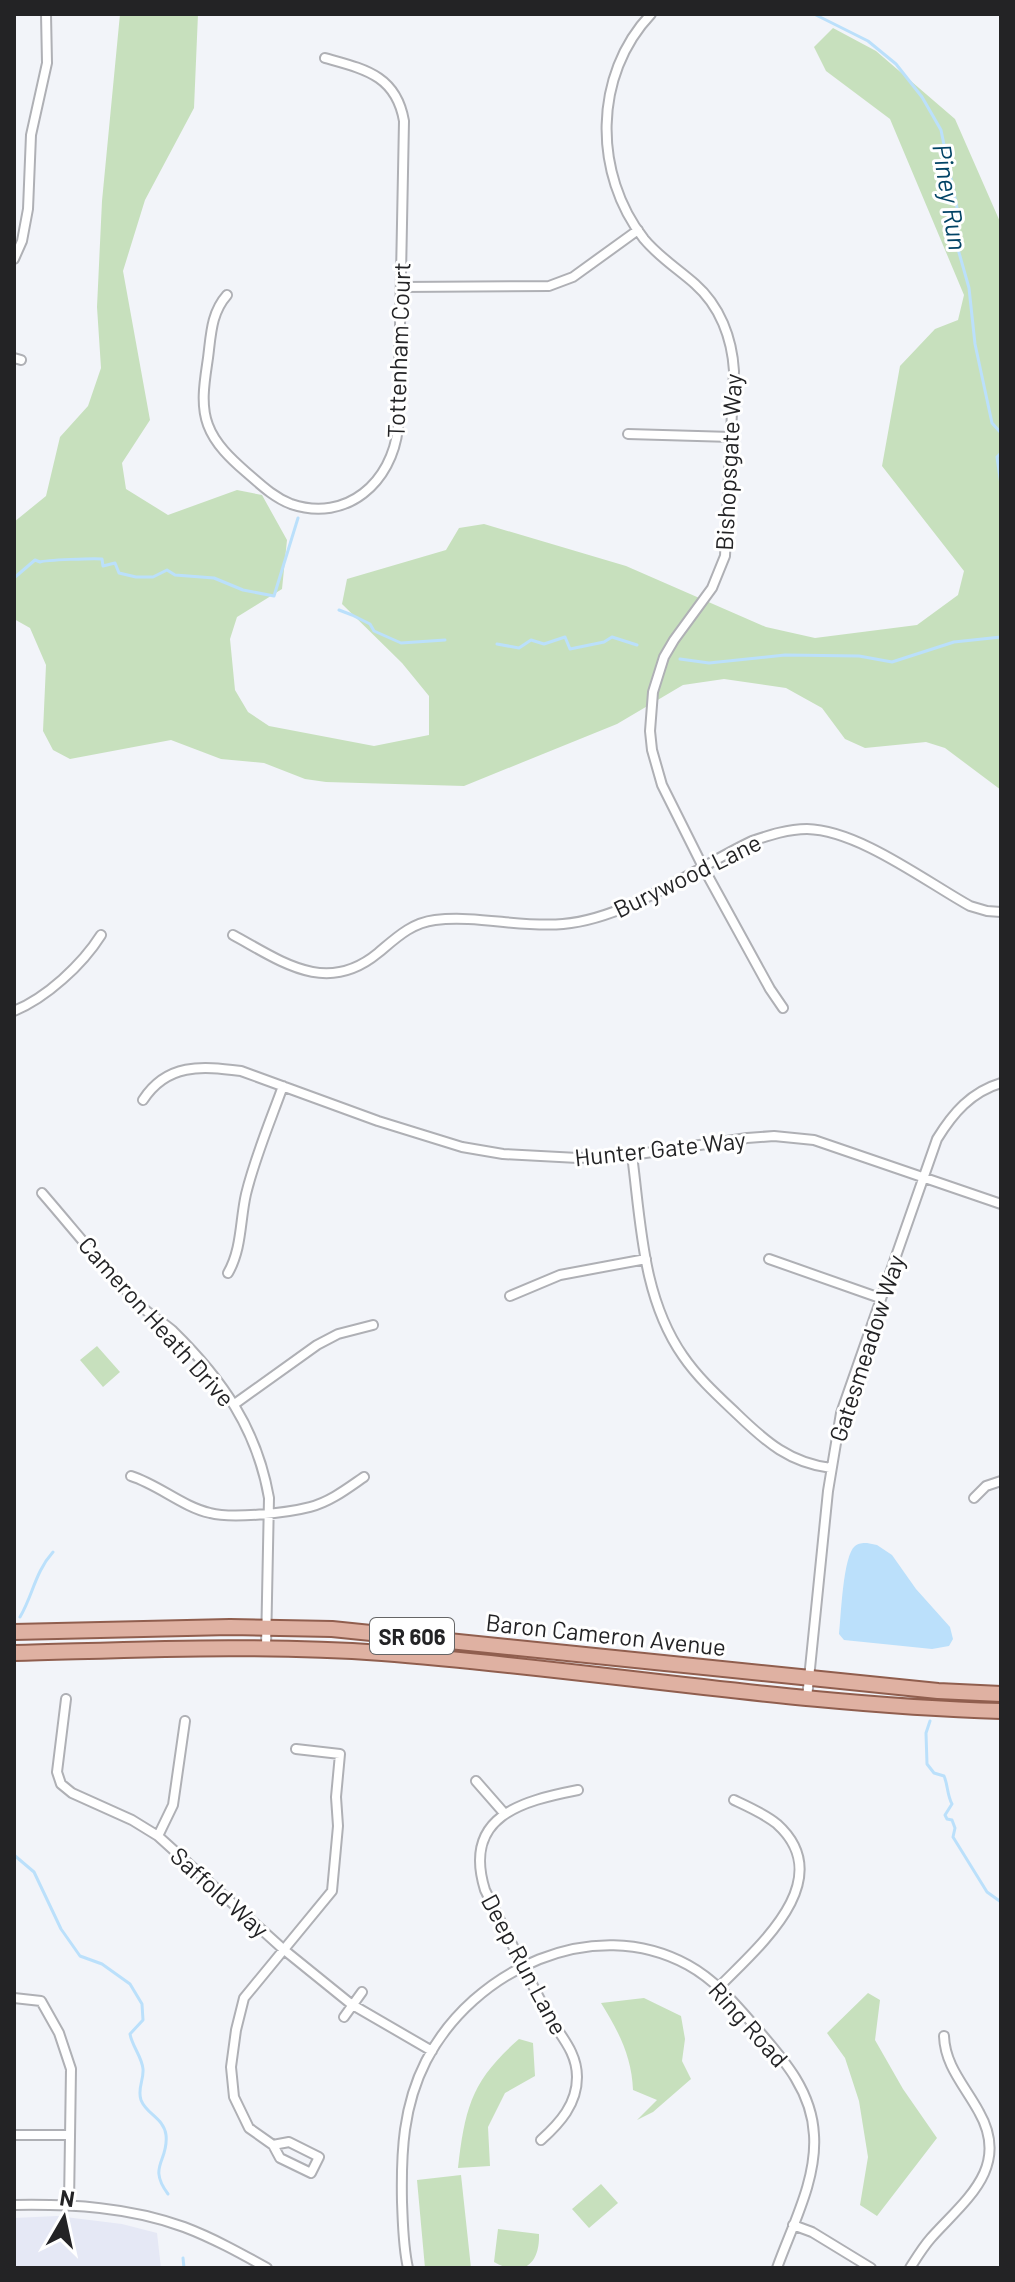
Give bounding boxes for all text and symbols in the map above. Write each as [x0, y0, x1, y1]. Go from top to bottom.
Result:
water label: Piney Run [927, 142, 975, 252]
street label: Tottenham Court [380, 262, 416, 438]
street label: Bishopsgate Way [709, 373, 747, 551]
street label: Burywood Lane [609, 827, 765, 923]
street label: Hunter Gate Way [573, 1125, 747, 1171]
street label: Cameron Heath Drive [73, 1230, 241, 1412]
street label: Gatesmeadow Way [822, 1251, 910, 1445]
street label: Baron Cameron Avenue [484, 1607, 728, 1661]
road number: SR 606 [370, 1618, 454, 1654]
street label: Saffold Way [165, 1841, 275, 1943]
street label: Deep Run Lane [476, 1889, 574, 2039]
street label: Ring Road [703, 1975, 795, 2073]
north arrow [24, 2178, 104, 2258]
text: N [58, 2183, 77, 2211]

